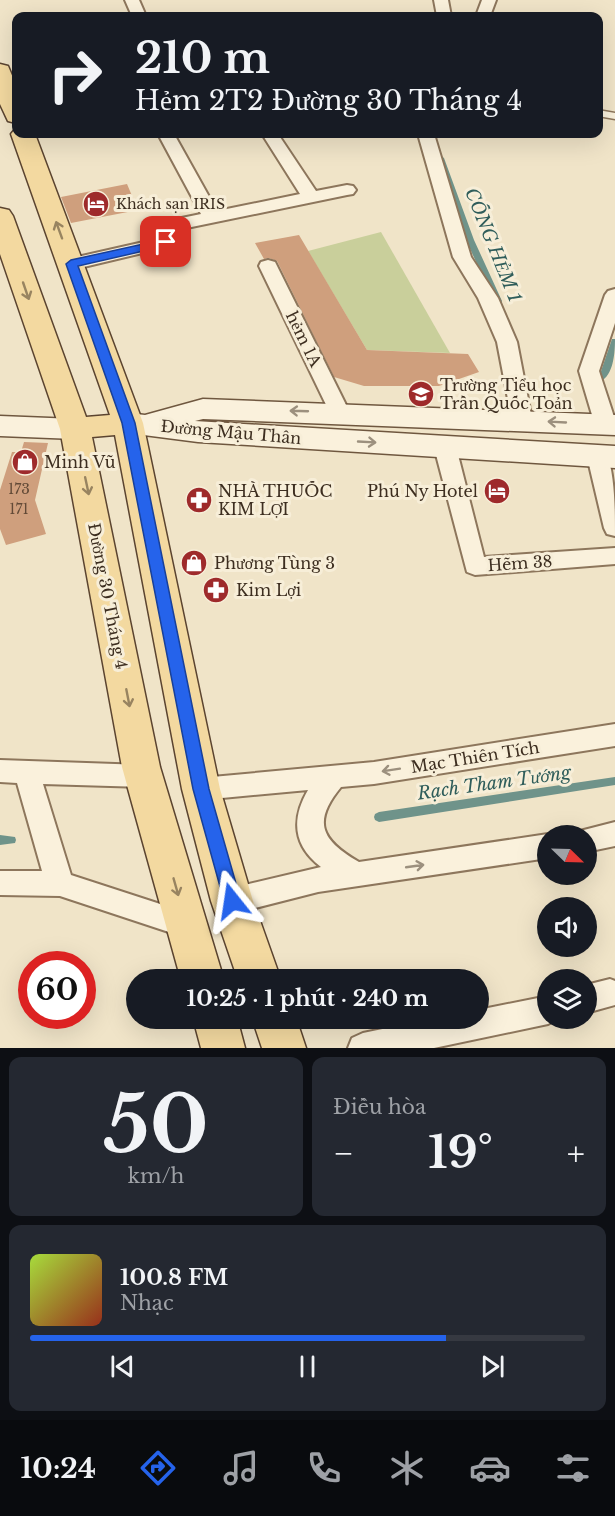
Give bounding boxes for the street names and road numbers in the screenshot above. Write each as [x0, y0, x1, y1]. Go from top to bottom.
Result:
street label: hẻm 1A [282, 308, 326, 371]
street label: Đường Mậu Thân [160, 416, 302, 448]
street label: Đường 30 Tháng 4 [84, 521, 132, 671]
street label: Hẽm 38 [487, 551, 553, 575]
street label: Mạc Thiên Tích [409, 737, 541, 777]

